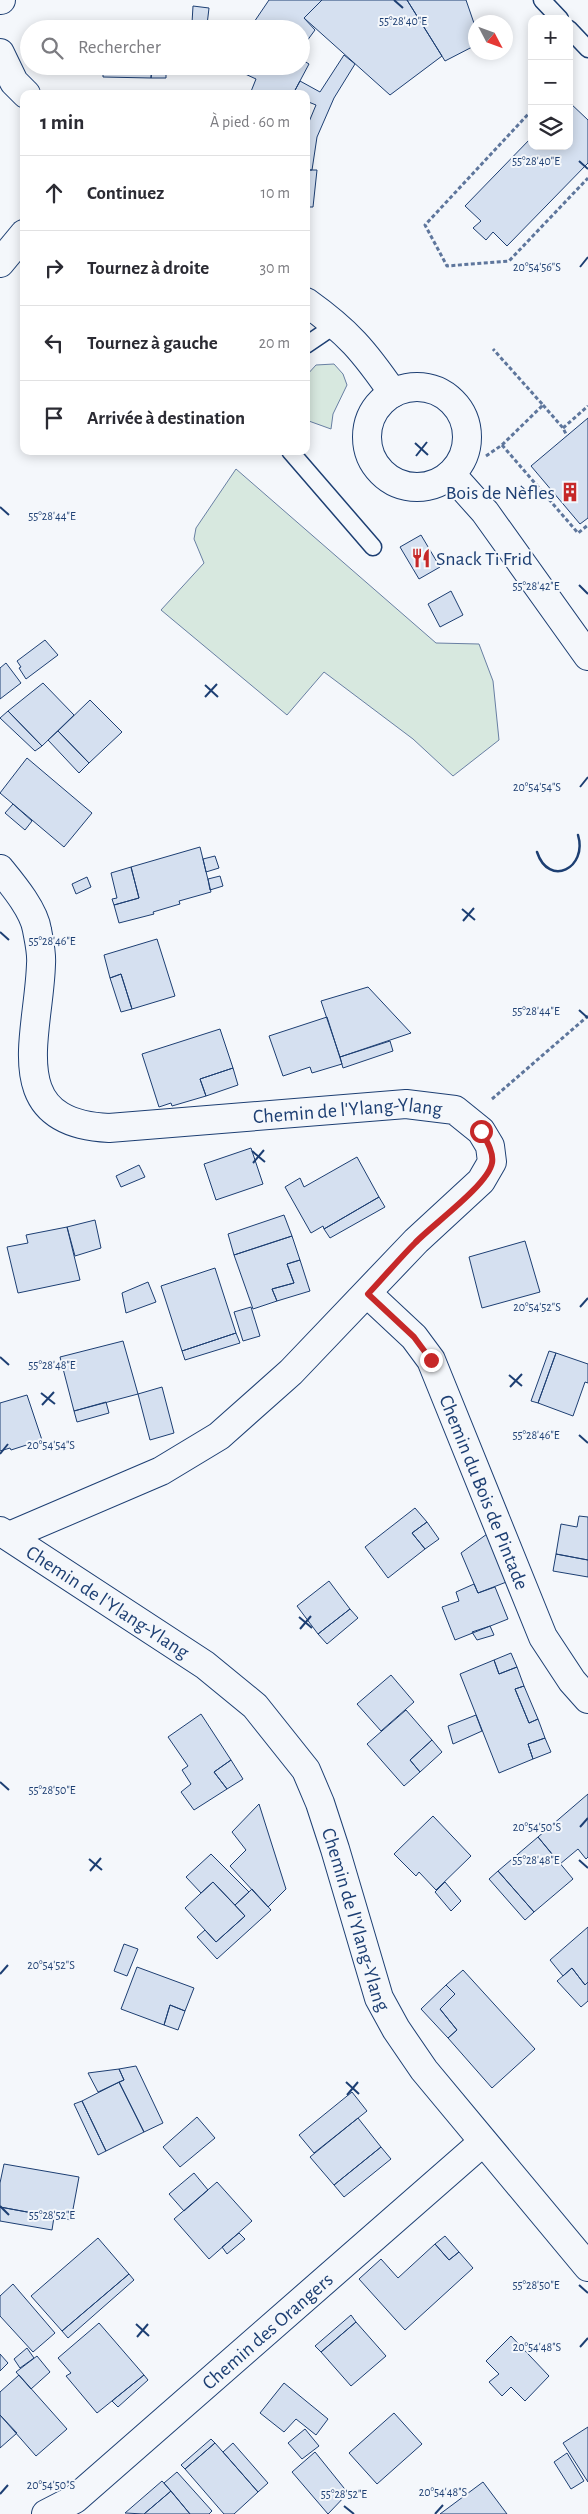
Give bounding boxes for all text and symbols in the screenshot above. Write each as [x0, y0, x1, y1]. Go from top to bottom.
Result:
text: 55°28'40"E [379, 15, 427, 27]
north arrow [468, 15, 513, 60]
map controls [528, 15, 573, 150]
button: + [528, 15, 573, 60]
search box [20, 20, 310, 75]
icon: search [38, 34, 66, 62]
text: Rechercher [78, 38, 161, 57]
button: − [528, 60, 573, 105]
button: layers [528, 105, 573, 150]
text: 1 min [40, 112, 84, 133]
text: À pied · 60 m [210, 114, 290, 130]
text: 55°28'40"E [512, 155, 560, 167]
icon: ahead [40, 179, 68, 207]
text: Continuez [87, 184, 164, 203]
text: 10 m [261, 185, 290, 201]
icon: right [40, 254, 68, 282]
text: Tournez à droite [87, 259, 209, 278]
text: 30 m [260, 260, 290, 276]
text: 20°54'56"S [513, 261, 561, 273]
icon: left [40, 329, 68, 357]
text: Tournez à gauche [87, 334, 218, 353]
text: 20 m [259, 335, 290, 351]
icon: arrive [40, 404, 68, 432]
text: Arrivée à destination [87, 409, 245, 428]
building icon: Bois de Nèfles [559, 481, 581, 503]
place label: Bois de Nèfles [446, 483, 555, 503]
text: 55°28'44"E [28, 510, 76, 522]
restaurant icon: Snack Ti Frid [410, 547, 432, 569]
place label: Snack Ti Frid [436, 549, 532, 569]
text: 55°28'42"E [512, 580, 560, 592]
text: 20°54'54"S [513, 781, 561, 793]
text: 55°28'46"E [28, 935, 76, 947]
text: 55°28'44"E [512, 1005, 560, 1017]
street label: Chemin de l'Ylang-Ylang [252, 1095, 444, 1127]
route start [470, 1120, 493, 1143]
text: 20°54'52"S [513, 1301, 561, 1313]
route end [420, 1349, 443, 1372]
text: 55°28'48"E [28, 1359, 76, 1371]
street label: Chemin du Bois de Pintade [435, 1392, 532, 1593]
text: 55°28'46"E [512, 1429, 560, 1441]
text: 20°54'54"S [27, 1439, 75, 1451]
street label: Chemin de l'Ylang-Ylang [22, 1542, 193, 1663]
text: 55°28'50"E [28, 1784, 76, 1796]
text: 20°54'50"S [513, 1821, 562, 1833]
street label: Chemin de l'Ylang-Ylang [318, 1826, 393, 2015]
text: 55°28'48"E [512, 1854, 560, 1866]
text: 20°54'52"S [27, 1959, 75, 1971]
text: 55°28'52"E [29, 2209, 75, 2221]
street label: Chemin des Orangers [199, 2269, 337, 2394]
text: 55°28'50"E [512, 2279, 560, 2291]
text: 20°54'48"S [513, 2341, 562, 2353]
text: 20°54'50"S [27, 2479, 76, 2491]
text: 20°54'48"S [419, 2486, 468, 2498]
text: 55°28'52"E [321, 2488, 367, 2500]

